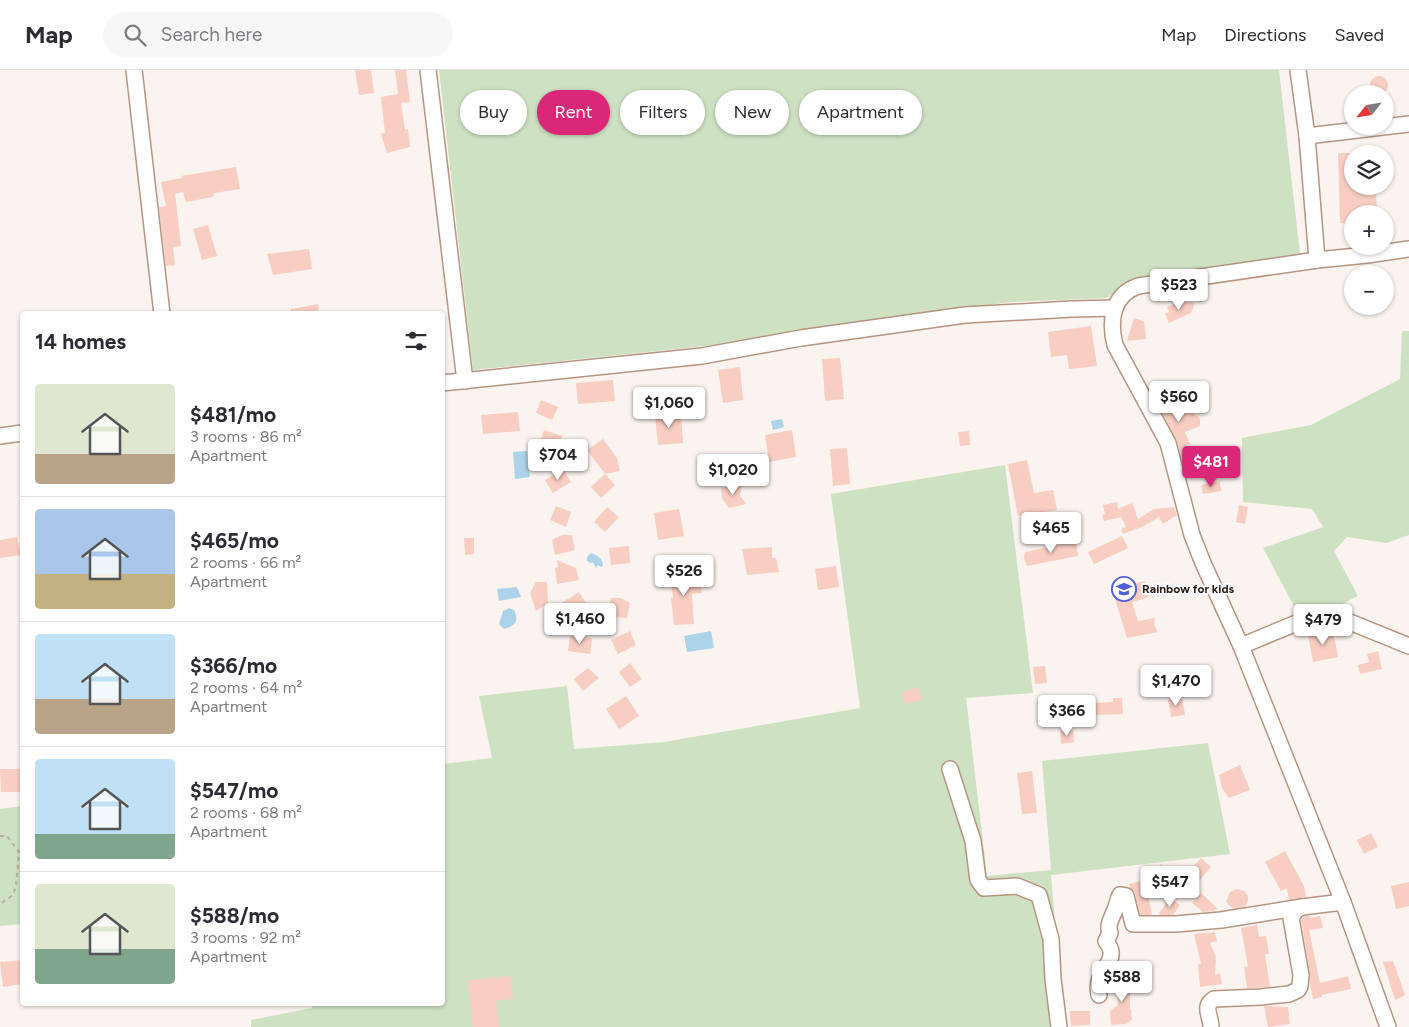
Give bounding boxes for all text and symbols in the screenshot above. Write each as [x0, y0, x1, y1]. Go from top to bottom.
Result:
search box [103, 12, 453, 57]
text: Map [25, 20, 73, 49]
icon: search [121, 21, 149, 49]
text: Search here [161, 23, 262, 46]
text: Map [1161, 24, 1196, 46]
text: Directions [1224, 24, 1306, 46]
text: Saved [1334, 24, 1384, 46]
north arrow [1344, 85, 1394, 135]
map controls [1344, 85, 1394, 315]
chip: Buy [460, 90, 527, 135]
chip: Rent [537, 90, 610, 135]
chip: Filters [620, 90, 705, 135]
chip: New [715, 90, 789, 135]
chip: Apartment [799, 90, 922, 135]
button: layers [1344, 145, 1394, 195]
button: + [1344, 205, 1394, 255]
button: − [1344, 265, 1394, 315]
pin: $523 [1149, 268, 1209, 311]
text: $523 [1161, 275, 1197, 294]
icon: filters [402, 327, 430, 355]
text: 14 homes [35, 329, 126, 354]
pin: $560 [1149, 380, 1209, 423]
pin: $1,060 [628, 386, 710, 429]
text: $560 [1160, 387, 1198, 406]
text: $1,060 [644, 393, 694, 412]
text: $481/mo [190, 402, 276, 427]
icon: home [75, 404, 135, 464]
text: 3 rooms · 86 m² [190, 427, 302, 446]
pin: $704 [528, 438, 588, 481]
text: $704 [539, 445, 577, 464]
text: Apartment [190, 446, 267, 465]
pin: $481 [1181, 446, 1241, 488]
text: $481 [1193, 452, 1229, 471]
pin: $1,020 [692, 454, 774, 496]
text: $1,020 [708, 460, 758, 479]
pin: $465 [1021, 512, 1081, 554]
text: $465 [1032, 518, 1070, 537]
text: $465/mo [190, 528, 279, 553]
icon: home [75, 529, 135, 589]
text: 2 rooms · 66 m² [190, 553, 301, 572]
pin: $526 [654, 554, 714, 597]
text: $526 [666, 561, 702, 580]
text: Apartment [190, 572, 267, 591]
school or university icon: Rainbow for kids [1111, 576, 1137, 602]
place label: Rainbow for kids [1142, 582, 1235, 596]
pin: $1,460 [539, 602, 621, 645]
pin: $479 [1293, 604, 1353, 646]
text: $1,460 [555, 609, 605, 628]
text: $479 [1304, 610, 1342, 629]
text: $366/mo [190, 653, 277, 678]
icon: home [75, 654, 135, 714]
pin: $1,470 [1135, 664, 1217, 707]
text: $1,470 [1151, 671, 1201, 690]
text: 2 rooms · 64 m² [190, 678, 302, 697]
pin: $366 [1037, 694, 1097, 737]
text: Apartment [190, 697, 267, 716]
text: $366 [1049, 701, 1085, 720]
text: $547/mo [190, 778, 278, 803]
icon: home [75, 779, 135, 839]
text: 2 rooms · 68 m² [190, 803, 302, 822]
text: Apartment [190, 822, 267, 841]
pin: $547 [1140, 866, 1200, 908]
text: $547 [1151, 872, 1189, 891]
text: $588/mo [190, 903, 279, 928]
icon: home [75, 904, 135, 964]
text: 3 rooms · 92 m² [190, 928, 301, 947]
text: Apartment [190, 947, 267, 966]
pin: $588 [1092, 960, 1152, 1003]
text: $588 [1103, 967, 1141, 986]

